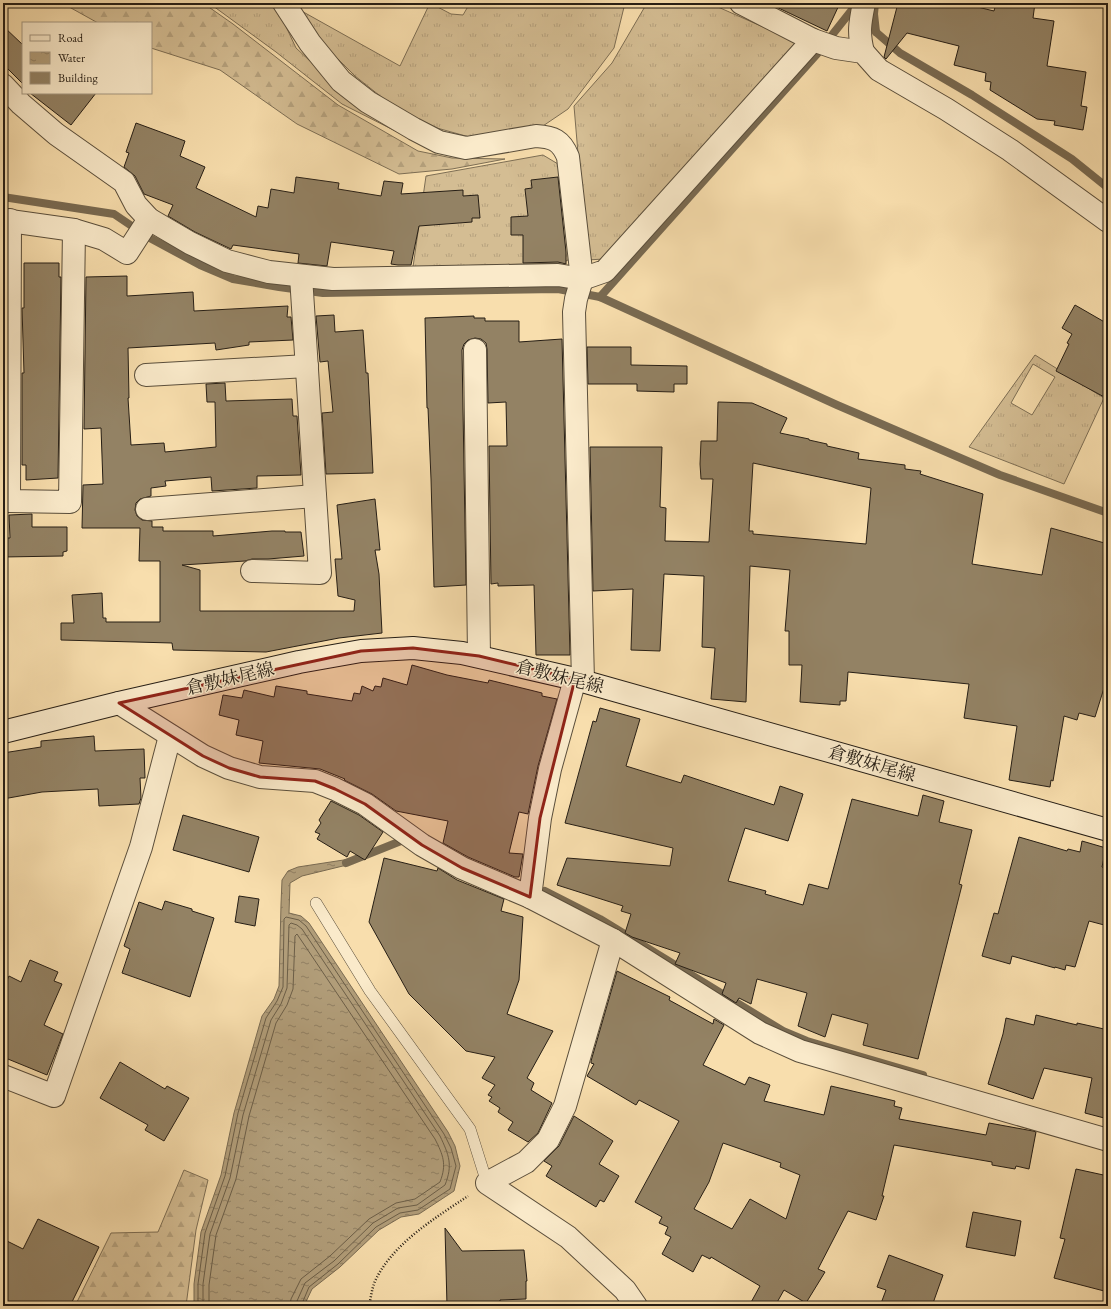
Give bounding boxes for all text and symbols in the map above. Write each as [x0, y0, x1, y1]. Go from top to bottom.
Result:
legend [22, 22, 152, 94]
text: Road [58, 30, 84, 46]
text: Water [58, 50, 85, 66]
text: Building [58, 70, 99, 86]
street label: 倉敷妹尾線 [514, 654, 606, 698]
street label: 倉敷妹尾線 [184, 657, 276, 699]
street label: 倉敷妹尾線 [826, 740, 918, 786]

